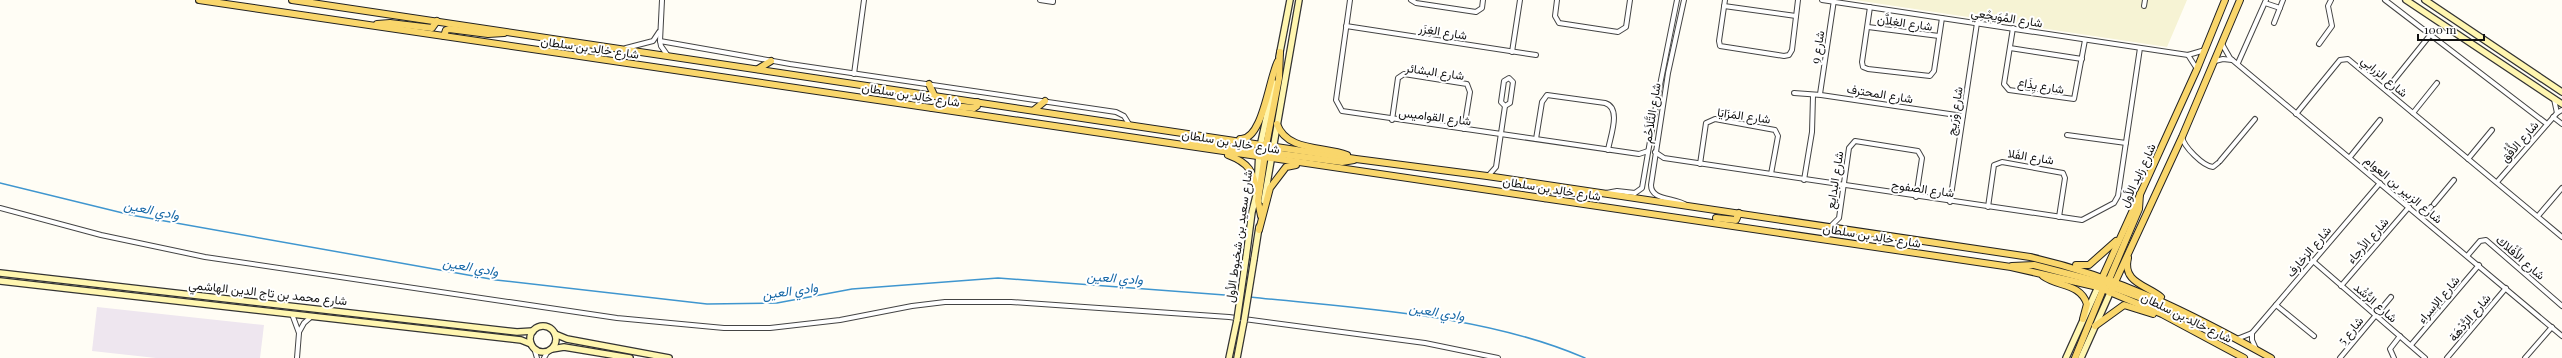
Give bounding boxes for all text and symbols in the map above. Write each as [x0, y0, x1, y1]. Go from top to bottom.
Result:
street label: شارع المُوَيجْعِي [1970, 3, 2044, 34]
street label: شارع الغِلاَّن [1876, 10, 1934, 36]
scale bar [2418, 16, 2484, 42]
street label: شارع الغِزَر [1416, 19, 1468, 45]
text: 100 m [2424, 21, 2457, 37]
street label: شارع 9 [1806, 29, 1829, 65]
street label: شارع خالِد بن سلطان [540, 32, 640, 64]
street label: شارع الزرابي [2356, 52, 2412, 103]
street label: شارع البشائر [1403, 59, 1465, 85]
street label: شارع يِذَاع [2016, 73, 2065, 99]
street label: شارع خالِد بن سلطان [861, 78, 961, 112]
street label: شارع المحترف [1845, 80, 1914, 108]
street label: شارع التَّلاَحُم [1638, 82, 1666, 145]
street label: شارع وْرَيج [1942, 85, 1968, 137]
street label: شارع المَزَايَا [1716, 103, 1772, 129]
street label: شارع القواميس [1398, 104, 1472, 130]
street label: شارع الأُفُق [2495, 116, 2543, 167]
street label: شارع خالِد بن سلطان [1181, 125, 1281, 159]
street label: شارع زايد الأول [2115, 140, 2161, 210]
street label: شارع الفَلا [2006, 144, 2055, 170]
street label: شارع البدايع [1822, 150, 1848, 210]
street label: شارع الزبير بن العوام [2360, 152, 2446, 228]
street label: شارع سعيد بن شخبوط الأول [1221, 169, 1257, 304]
street label: شارع خالِد بن سلطان [1502, 172, 1602, 206]
street label: شارع الصفوح [1890, 176, 1955, 202]
water label: وادي العين [122, 195, 181, 226]
street label: شارع الأرجاء [2343, 214, 2393, 268]
street label: شارع خالِد بن سلطان [1822, 219, 1922, 253]
street label: شارع الزخارف [2282, 222, 2336, 281]
street label: شارع الأَفْلاك [2492, 231, 2549, 284]
water label: وادي العين [441, 253, 500, 282]
water label: وادي العين [1086, 267, 1144, 290]
street label: شارع الإسراء [2413, 272, 2464, 328]
street label: شارع محمد بن تاج الدين الهاشمي [188, 276, 348, 311]
water label: وادي العين [761, 278, 820, 305]
street label: شارع الرُّشْد [2349, 279, 2401, 327]
street label: شارع خالِد بن سلطان [2138, 288, 2235, 348]
street label: شارع الرُّدْهَة [2444, 290, 2495, 345]
water label: وادي العين [1407, 298, 1466, 327]
street label: شارع 5 [2334, 313, 2368, 349]

